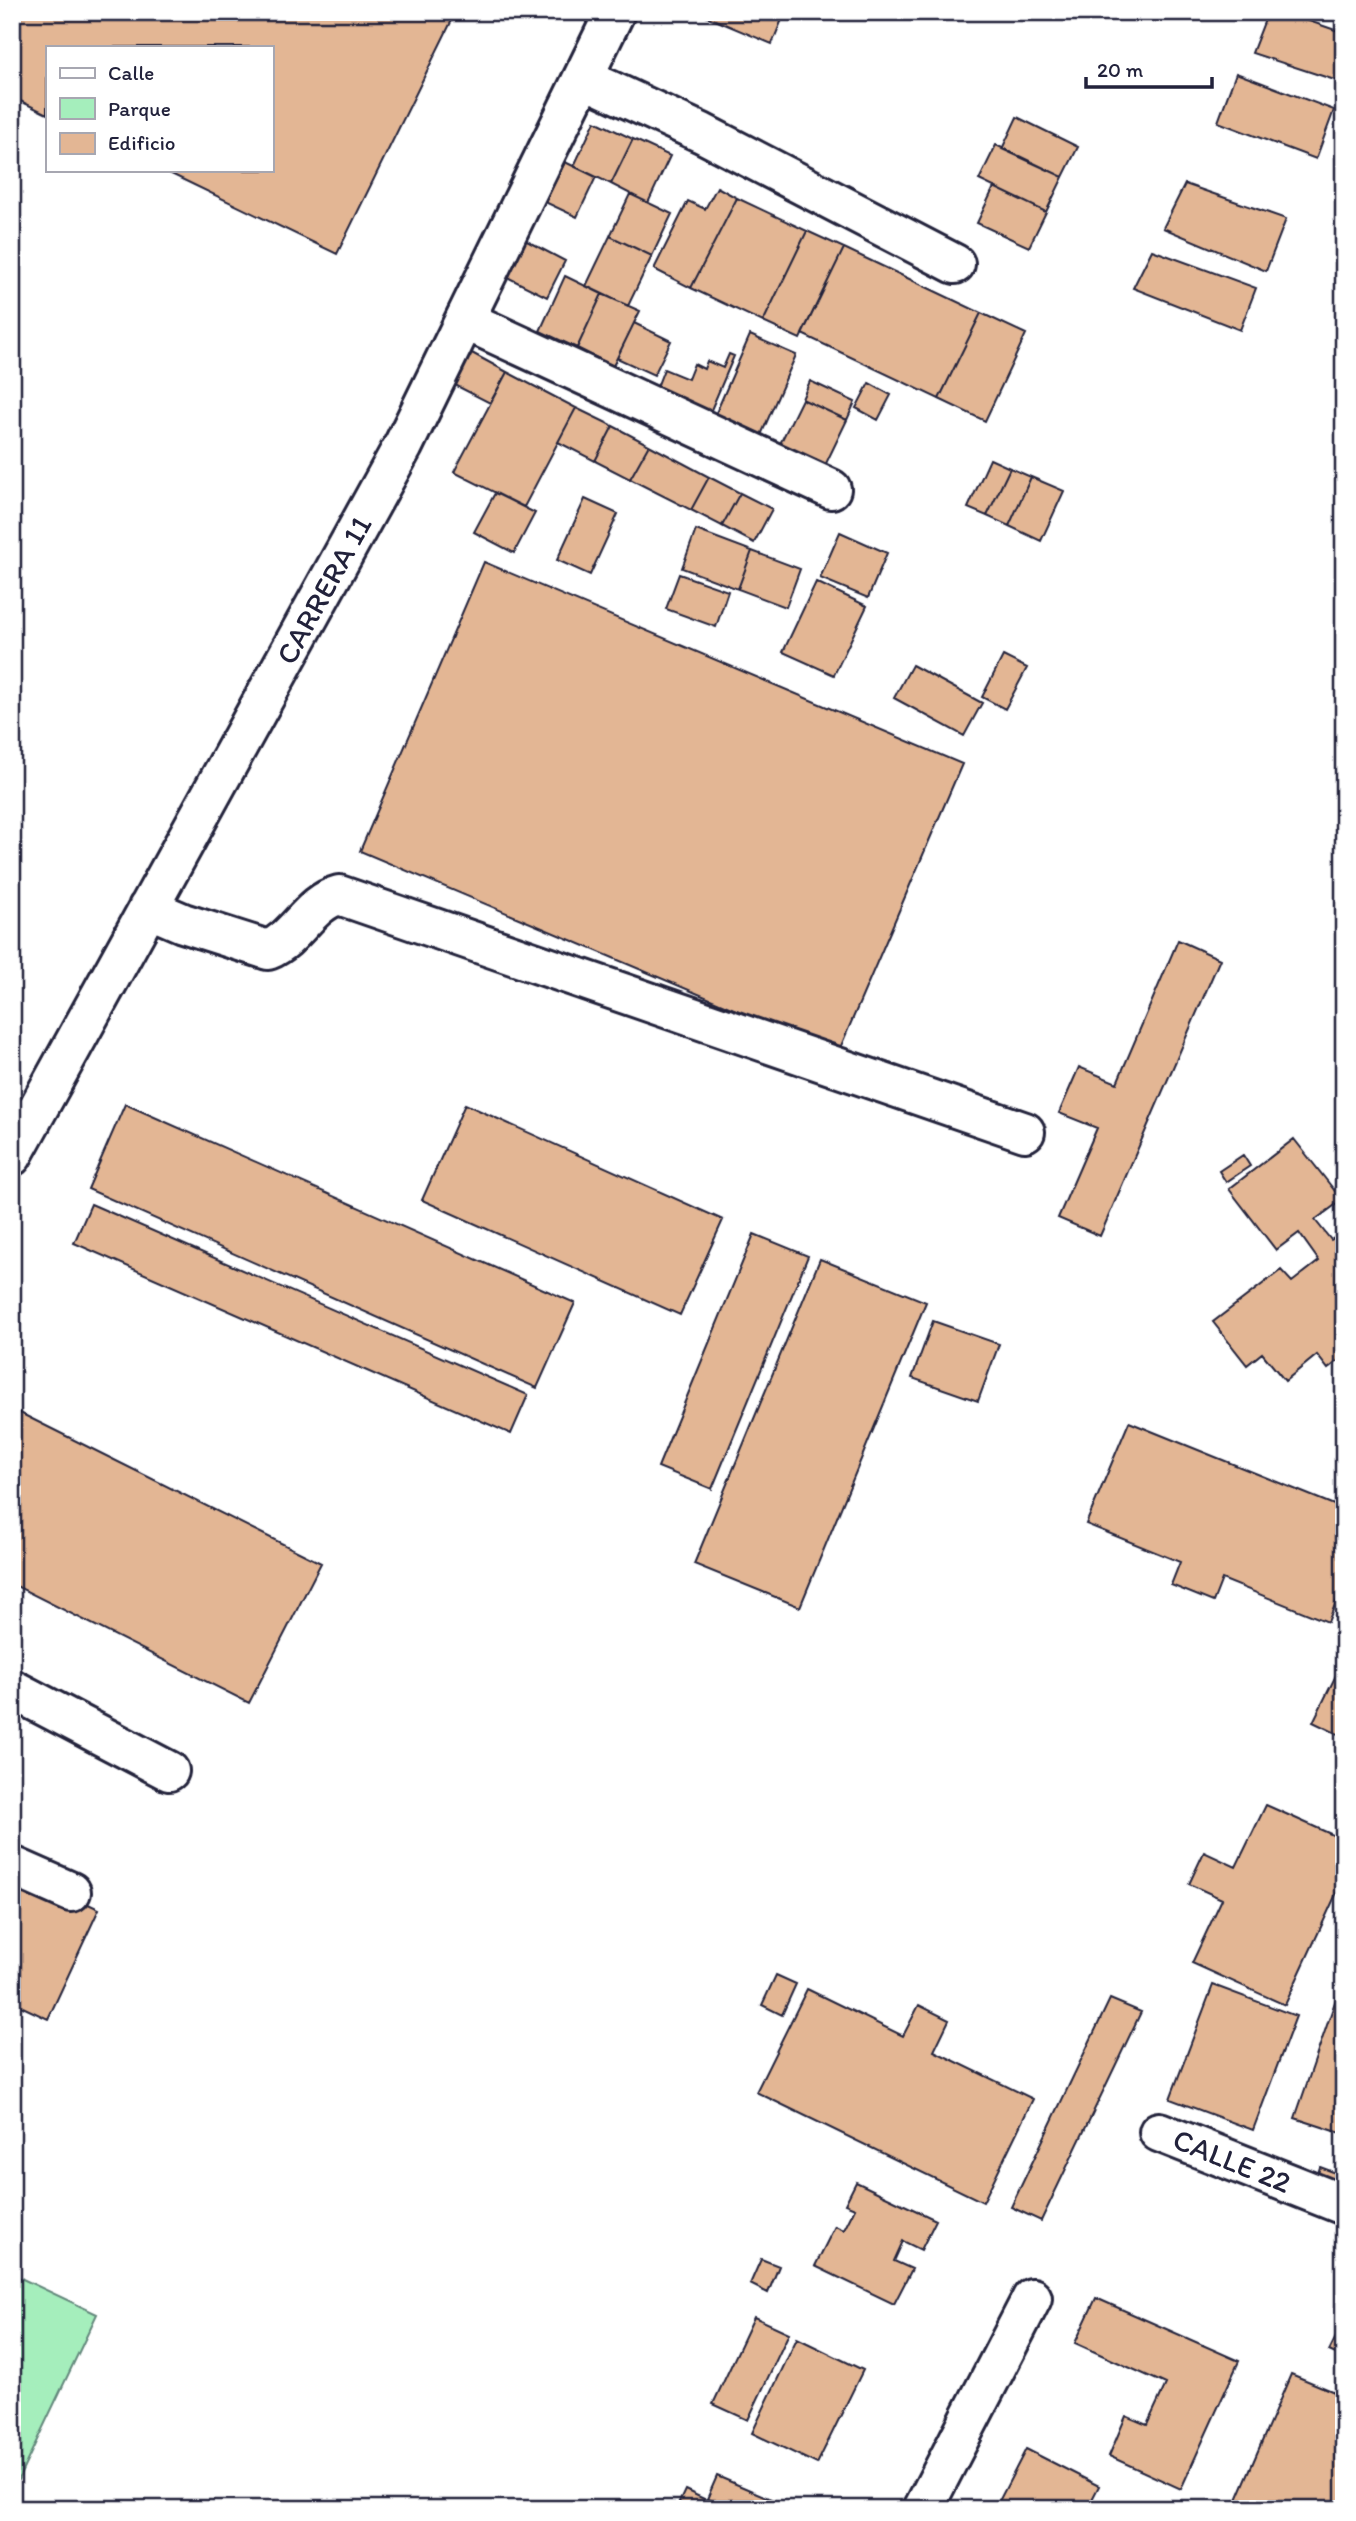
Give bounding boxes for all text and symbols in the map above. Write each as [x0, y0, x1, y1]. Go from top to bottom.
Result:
legend [46, 46, 273, 172]
scale bar [1086, 46, 1212, 90]
text: 20 m [1097, 57, 1144, 82]
text: Calle [108, 60, 154, 85]
text: Parque [108, 96, 171, 121]
text: Edificio [108, 130, 176, 155]
street label: CARRERA 11 [268, 509, 380, 671]
street label: CALLE 22 [1168, 2120, 1297, 2201]

